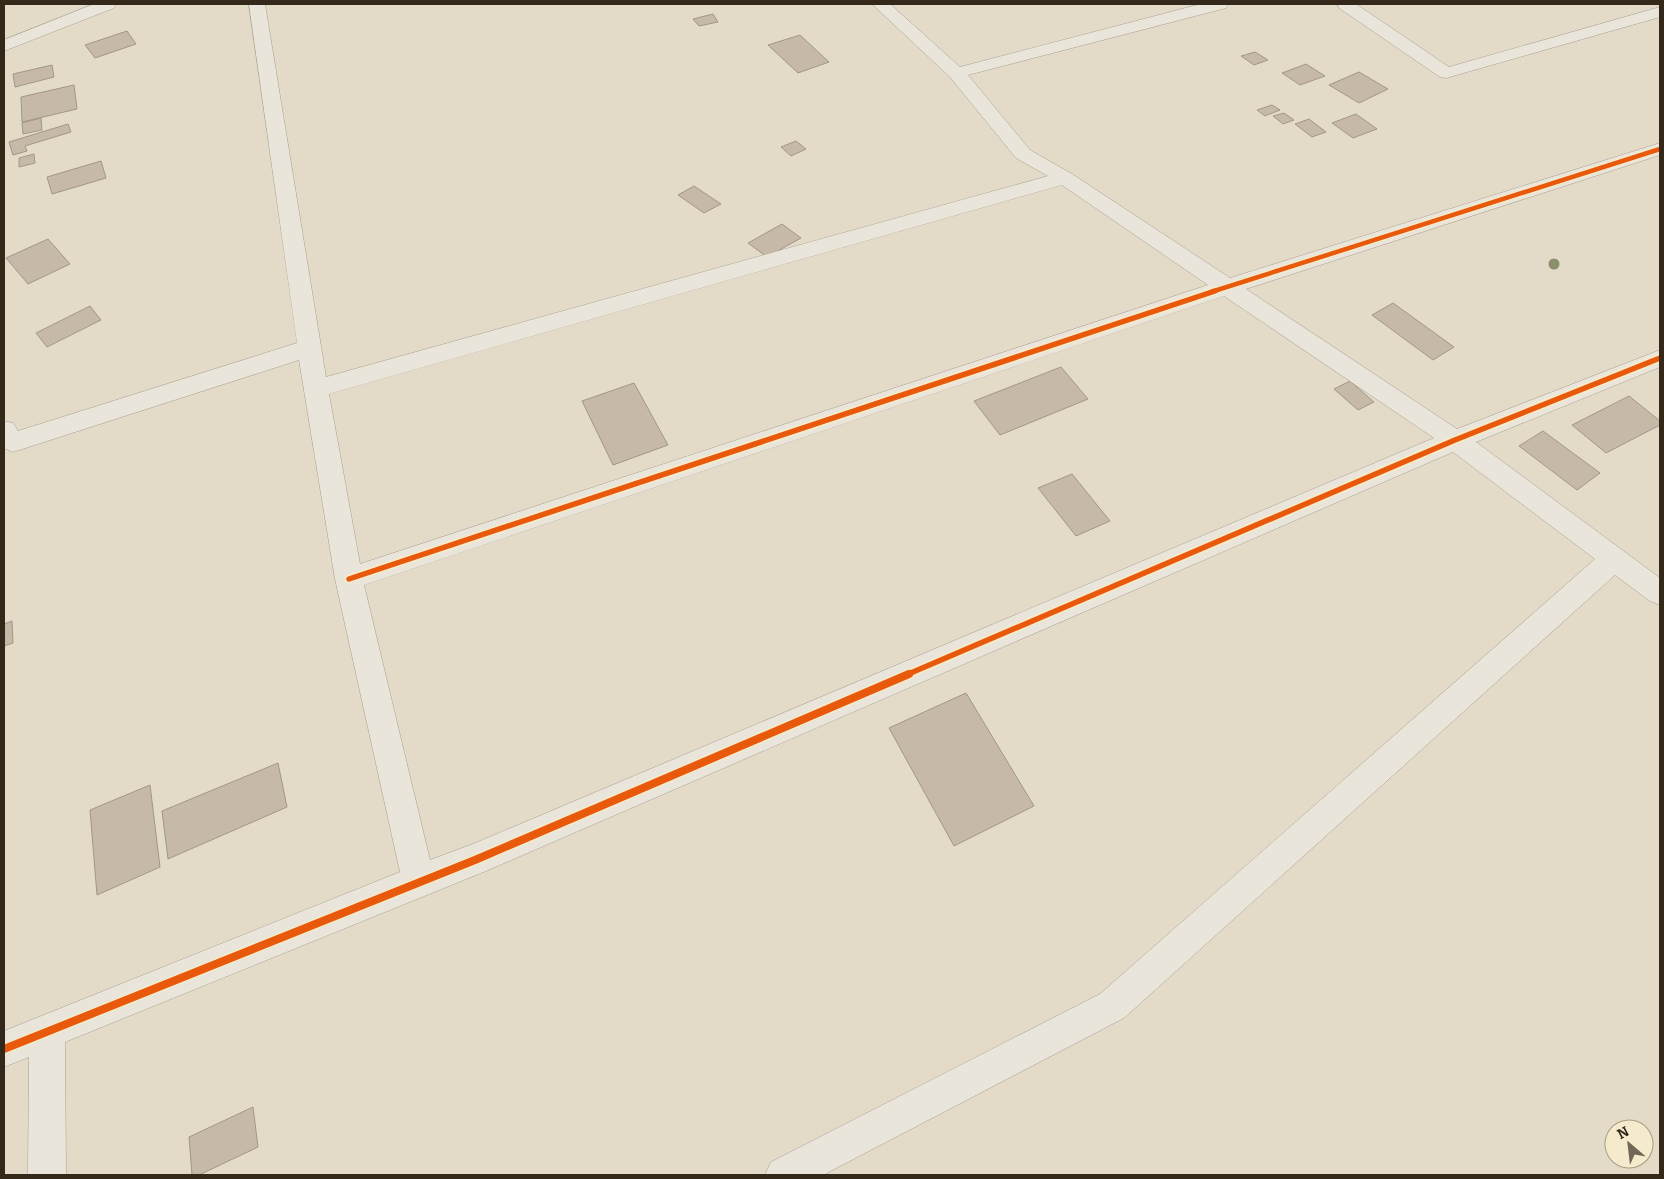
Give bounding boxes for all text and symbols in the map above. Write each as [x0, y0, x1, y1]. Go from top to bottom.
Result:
north arrow [1604, 1119, 1654, 1169]
text: N [1614, 1123, 1632, 1143]

